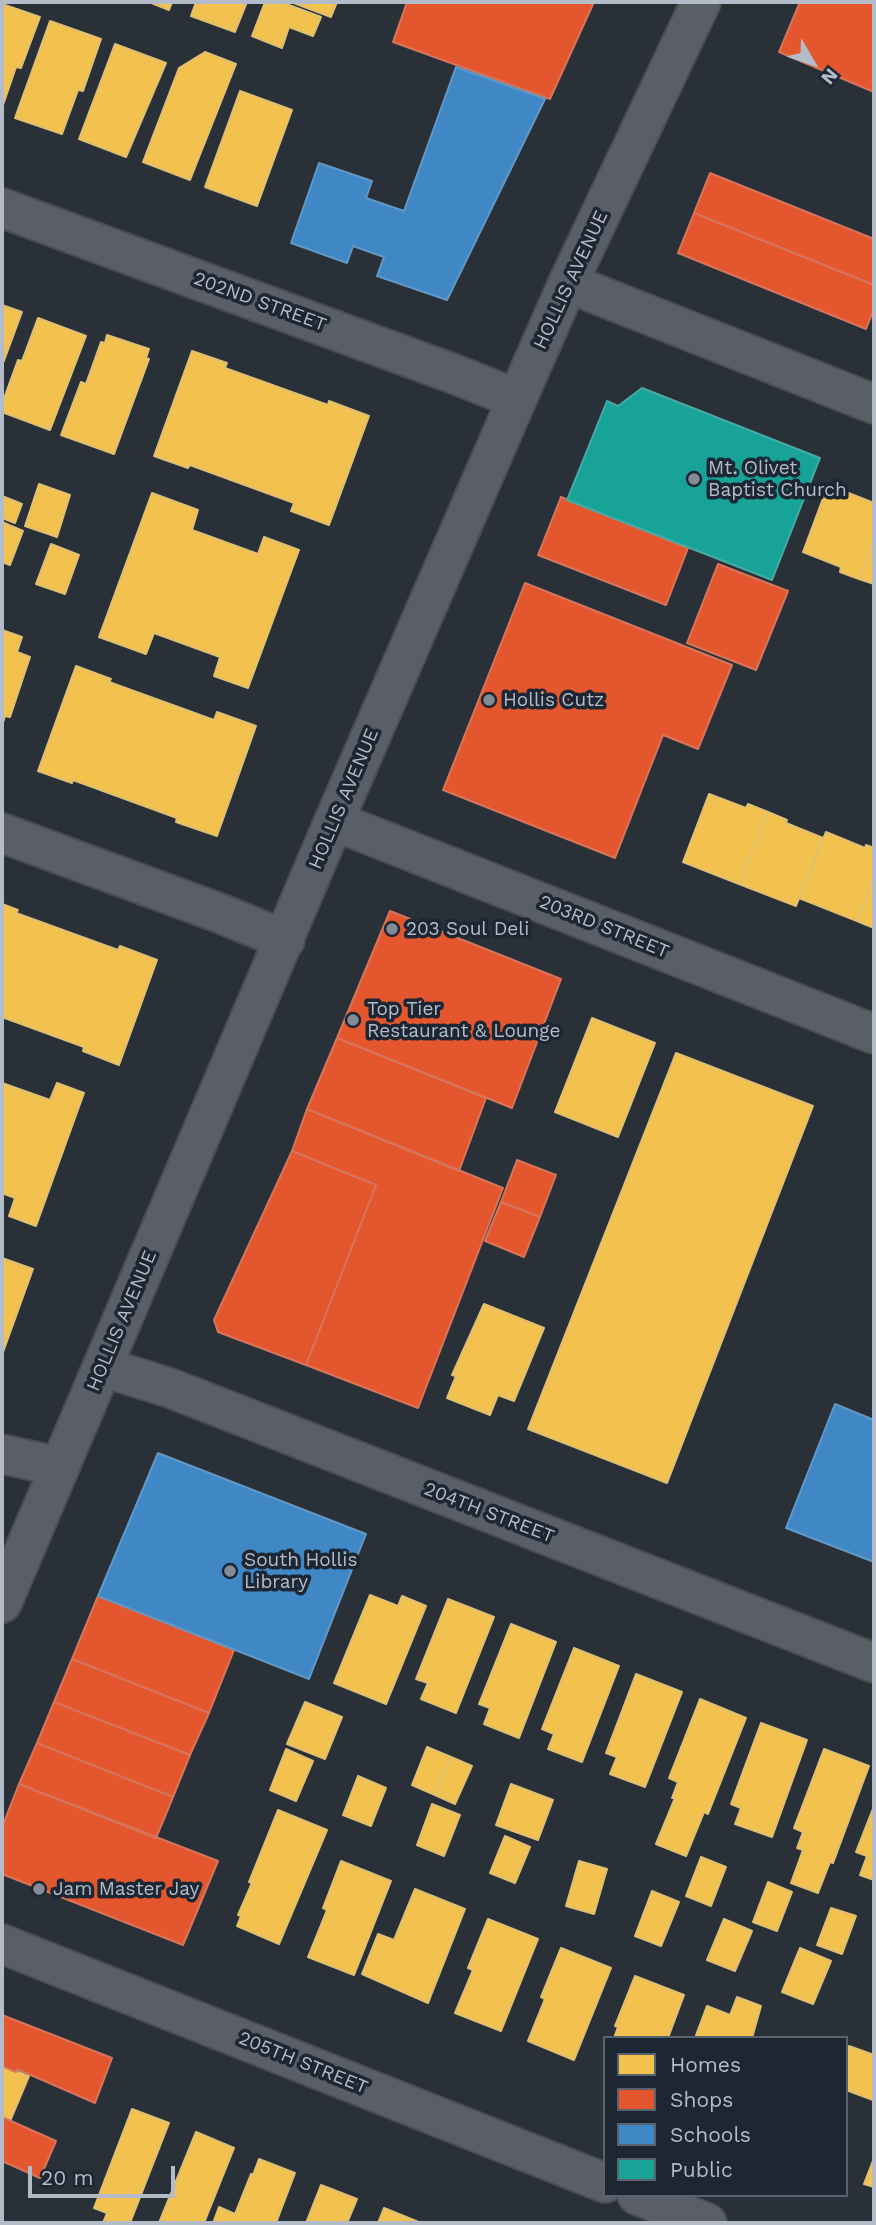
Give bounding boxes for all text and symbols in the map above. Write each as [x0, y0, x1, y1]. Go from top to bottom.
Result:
north arrow [778, 28, 848, 98]
text: N [816, 64, 843, 89]
street label: HOLLIS AVENUE [529, 207, 613, 353]
street label: 202ND STREET [191, 267, 329, 337]
place label: Mt. Olivet Baptist Church [708, 457, 847, 501]
marker: Mt. Olivet Baptist Church [686, 471, 702, 487]
place label: Hollis Cutz [503, 689, 604, 711]
marker: Hollis Cutz [481, 692, 497, 708]
street label: HOLLIS AVENUE [304, 725, 384, 873]
street label: 203RD STREET [536, 891, 672, 963]
place label: 203 Soul Deli [406, 918, 529, 940]
marker: 203 Soul Deli [384, 921, 400, 937]
place label: Top Tier Restaurant & Lounge [367, 998, 560, 1042]
marker: Top Tier Restaurant & Lounge [345, 1012, 361, 1028]
street label: HOLLIS AVENUE [82, 1247, 162, 1395]
street label: 204TH STREET [421, 1478, 557, 1548]
place label: South Hollis Library [244, 1549, 357, 1593]
marker: South Hollis Library [222, 1563, 238, 1579]
place label: Jam Master Jay [53, 1878, 199, 1900]
marker: Jam Master Jay [31, 1881, 47, 1897]
street label: 205TH STREET [235, 2027, 371, 2099]
legend [603, 2036, 848, 2197]
text: Homes [670, 2052, 741, 2077]
text: Shops [670, 2087, 733, 2112]
text: Schools [670, 2122, 751, 2147]
scale bar [32, 2152, 178, 2196]
text: Public [670, 2157, 733, 2182]
text: 20 m [41, 2165, 93, 2190]

